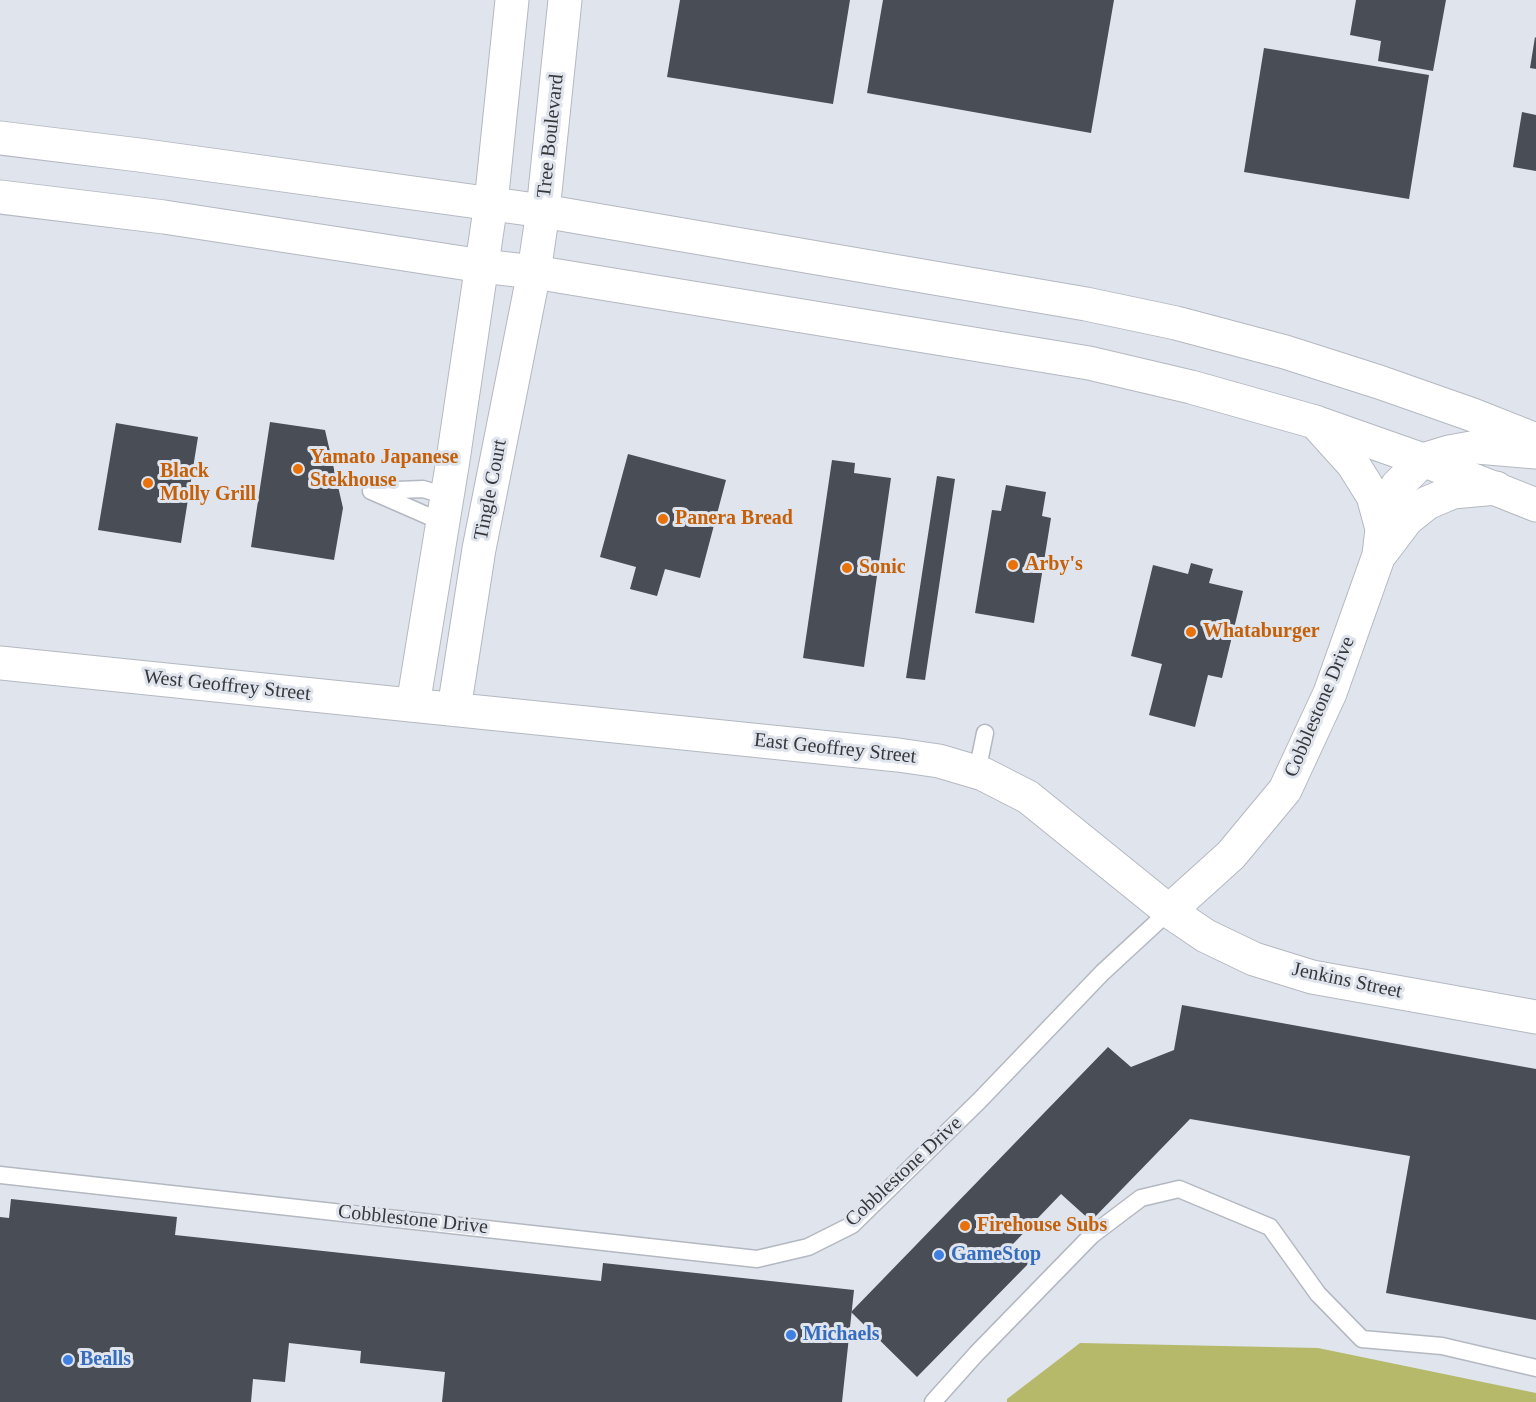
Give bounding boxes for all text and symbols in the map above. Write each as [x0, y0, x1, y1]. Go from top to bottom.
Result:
street label: Tree Boulevard [533, 73, 569, 199]
street label: Tingle Court [469, 438, 513, 542]
place label: Yamato Japanese Stekhouse [310, 446, 458, 493]
place label: Black Molly Grill [160, 460, 256, 507]
marker: Yamato Japanese Stekhouse [291, 462, 305, 476]
marker: Black Molly Grill [141, 476, 155, 490]
place label: Panera Bread [675, 507, 793, 531]
marker: Panera Bread [656, 512, 670, 526]
place label: Arby's [1025, 553, 1083, 577]
place label: Sonic [859, 556, 906, 580]
marker: Arby's [1006, 558, 1020, 572]
marker: Sonic [840, 561, 854, 575]
place label: Whataburger [1203, 620, 1320, 644]
marker: Whataburger [1184, 625, 1198, 639]
street label: Cobblestone Drive [1280, 633, 1360, 781]
street label: West Geoffrey Street [142, 665, 312, 707]
street label: East Geoffrey Street [753, 729, 917, 769]
street label: Jenkins Street [1290, 958, 1404, 1004]
street label: Cobblestone Drive [841, 1112, 967, 1232]
street label: Cobblestone Drive [337, 1200, 489, 1240]
place label: Firehouse Subs [977, 1214, 1107, 1238]
marker: Firehouse Subs [958, 1219, 972, 1233]
place label: GameStop [951, 1243, 1041, 1267]
marker: GameStop [932, 1248, 946, 1262]
place label: Michaels [803, 1323, 880, 1347]
marker: Michaels [784, 1328, 798, 1342]
place label: Bealls [80, 1348, 131, 1372]
marker: Bealls [61, 1353, 75, 1367]

